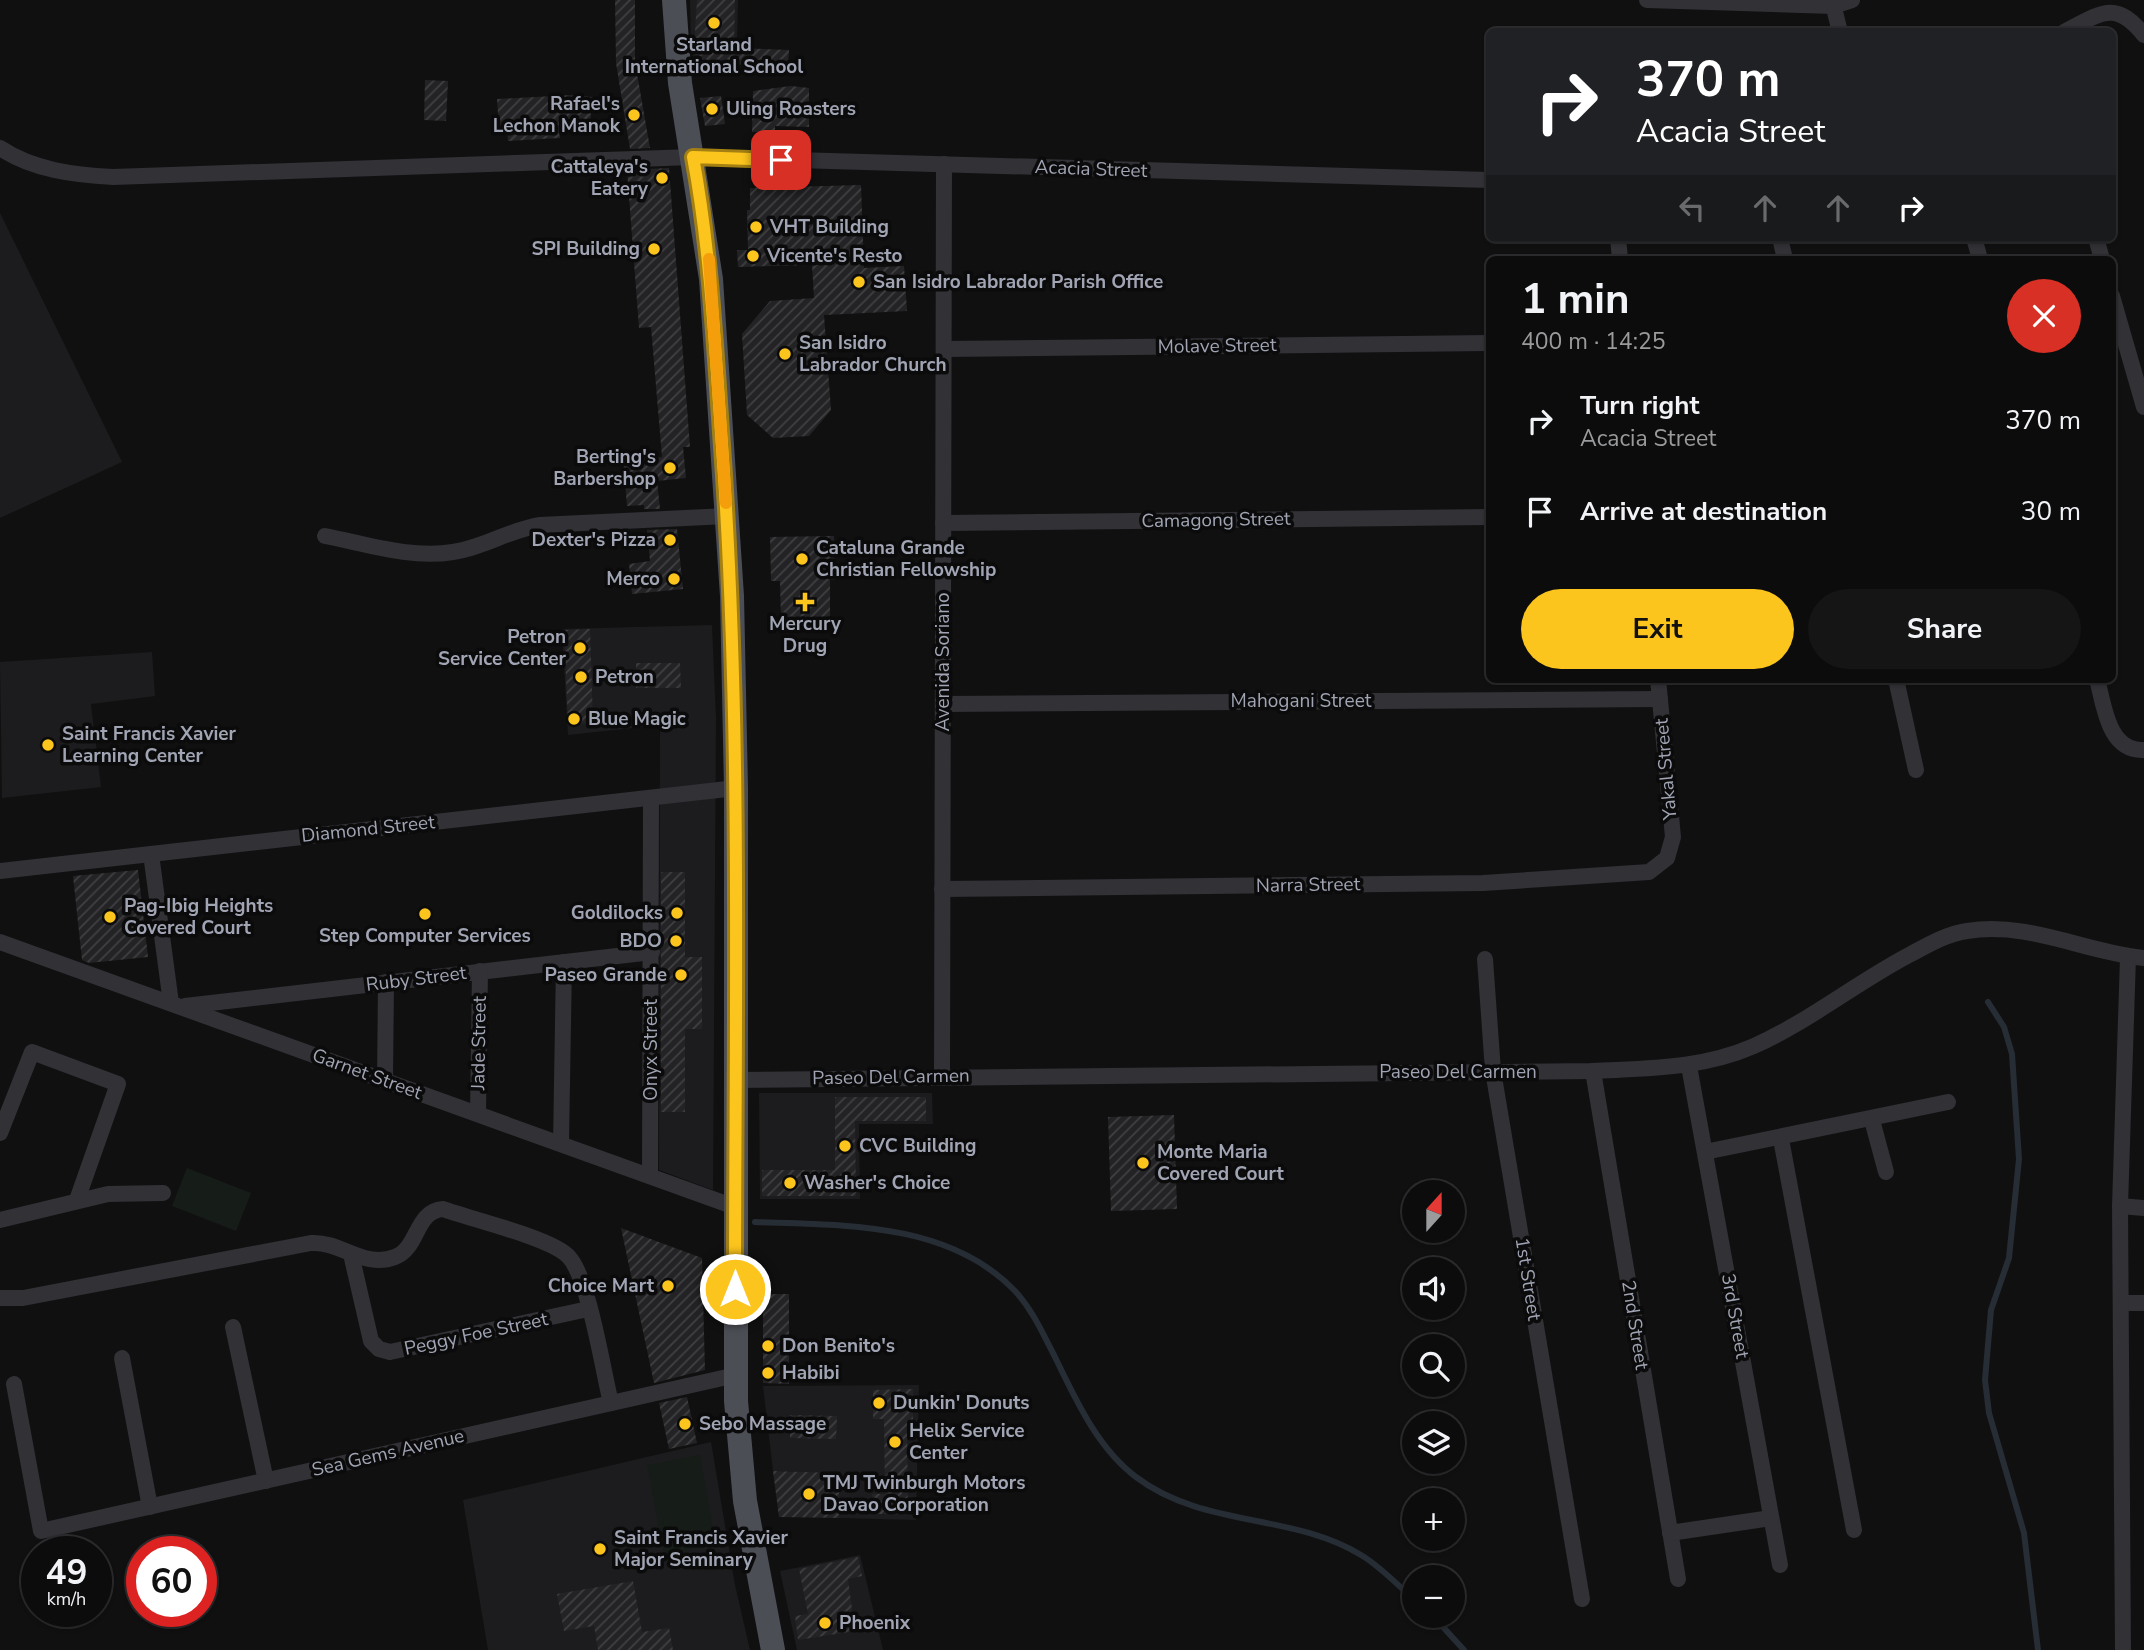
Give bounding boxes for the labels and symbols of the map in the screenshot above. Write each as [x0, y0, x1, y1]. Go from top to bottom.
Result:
marker: Starland International School [706, 15, 722, 31]
place label: Starland International School [625, 32, 803, 80]
place label: Rafael's Lechon Manok [493, 91, 621, 139]
place label: Uling Roasters [726, 96, 856, 122]
marker: Uling Roasters [704, 101, 720, 117]
marker: Rafael's Lechon Manok [626, 107, 642, 123]
pin [751, 130, 811, 190]
place label: Cattaleya's Eatery [550, 154, 649, 202]
street label: Acacia Street [1034, 154, 1148, 184]
marker: Cattaleya's Eatery [654, 170, 670, 186]
place label: VHT Building [769, 214, 889, 240]
marker: VHT Building [748, 219, 764, 235]
place label: SPI Building [531, 236, 640, 262]
marker: SPI Building [646, 241, 662, 257]
place label: Vicente's Resto [766, 243, 903, 269]
marker: Vicente's Resto [745, 248, 761, 264]
place label: San Isidro Labrador Parish Office [873, 269, 1163, 295]
marker: San Isidro Labrador Parish Office [851, 274, 867, 290]
place label: San Isidro Labrador Church [799, 330, 947, 378]
street label: Molave Street [1157, 332, 1277, 360]
marker: San Isidro Labrador Church [777, 346, 793, 362]
place label: Berting's Barbershop [553, 444, 656, 492]
marker: Berting's Barbershop [662, 460, 678, 476]
street label: Camagong Street [1141, 506, 1291, 534]
place label: Dexter's Pizza [531, 527, 656, 553]
marker: Dexter's Pizza [662, 532, 678, 548]
place label: Cataluna Grande Christian Fellowship [816, 535, 996, 583]
marker: Cataluna Grande Christian Fellowship [794, 551, 810, 567]
place label: Merco [606, 566, 660, 592]
marker: Merco [666, 571, 682, 587]
street label: Avenida Soriano [930, 592, 956, 732]
marker: Mercury Drug [797, 594, 813, 610]
place label: Mercury Drug [769, 611, 842, 659]
place label: Petron Service Center [438, 624, 567, 672]
marker: Petron Service Center [572, 640, 588, 656]
place label: Petron [595, 664, 654, 690]
marker: Petron [573, 669, 589, 685]
street label: Mahogani Street [1231, 688, 1372, 714]
place label: Blue Magic [588, 706, 686, 732]
marker: Blue Magic [566, 711, 582, 727]
street label: Yakal Street [1649, 717, 1683, 822]
place label: Saint Francis Xavier Learning Center [62, 721, 237, 769]
marker: Saint Francis Xavier Learning Center [40, 737, 56, 753]
street label: Diamond Street [300, 809, 436, 849]
street label: Narra Street [1256, 871, 1361, 899]
place label: Pag-Ibig Heights Covered Court [124, 893, 273, 941]
place label: Goldilocks [571, 900, 663, 926]
marker: Goldilocks [669, 905, 685, 921]
marker: Step Computer Services [417, 906, 433, 922]
marker: Pag-Ibig Heights Covered Court [102, 909, 118, 925]
place label: Step Computer Services [319, 923, 531, 949]
place label: BDO [620, 928, 662, 954]
marker: BDO [668, 933, 684, 949]
street label: Ruby Street [364, 960, 468, 998]
place label: Paseo Grande [544, 962, 667, 988]
marker: Paseo Grande [673, 967, 689, 983]
street label: Jade Street [465, 995, 493, 1091]
street label: Onyx Street [638, 999, 664, 1101]
street label: Garnet Street [309, 1042, 426, 1106]
street label: Paseo Del Carmen [1379, 1059, 1537, 1085]
street label: Paseo Del Carmen [812, 1063, 970, 1091]
place label: CVC Building [859, 1133, 977, 1159]
marker: CVC Building [837, 1138, 853, 1154]
place label: Monte Maria Covered Court [1157, 1139, 1284, 1187]
marker: Monte Maria Covered Court [1135, 1155, 1151, 1171]
place label: Washer's Choice [804, 1170, 950, 1196]
marker: Washer's Choice [782, 1175, 798, 1191]
north arrow [1402, 1180, 1465, 1242]
street label: 1st Street [1509, 1236, 1547, 1323]
position arrow [698, 1252, 772, 1326]
street label: 3rd Street [1715, 1271, 1755, 1361]
place label: Choice Mart [548, 1273, 655, 1299]
marker: Choice Mart [660, 1278, 676, 1294]
street label: 2nd Street [1615, 1279, 1655, 1372]
street label: Peggy Foe Street [402, 1306, 550, 1362]
place label: Don Benito's [782, 1333, 895, 1359]
marker: Don Benito's [760, 1338, 776, 1354]
place label: Habibi [782, 1360, 840, 1386]
marker: Habibi [760, 1365, 776, 1381]
place label: Dunkin' Donuts [893, 1390, 1030, 1416]
marker: Dunkin' Donuts [871, 1395, 887, 1411]
place label: Sebo Massage [699, 1411, 826, 1437]
marker: Sebo Massage [677, 1416, 693, 1432]
place label: Helix Service Center [909, 1418, 1025, 1466]
street label: Sea Gems Avenue [309, 1423, 467, 1483]
marker: Helix Service Center [887, 1434, 903, 1450]
place label: TMJ Twinburgh Motors Davao Corporation [823, 1470, 1025, 1518]
marker: TMJ Twinburgh Motors Davao Corporation [801, 1486, 817, 1502]
place label: Saint Francis Xavier Major Seminary [614, 1525, 789, 1573]
speed limit sign: 60 [126, 1536, 217, 1627]
marker: Saint Francis Xavier Major Seminary [592, 1541, 608, 1557]
place label: Phoenix [839, 1610, 911, 1636]
marker: Phoenix [817, 1615, 833, 1631]

